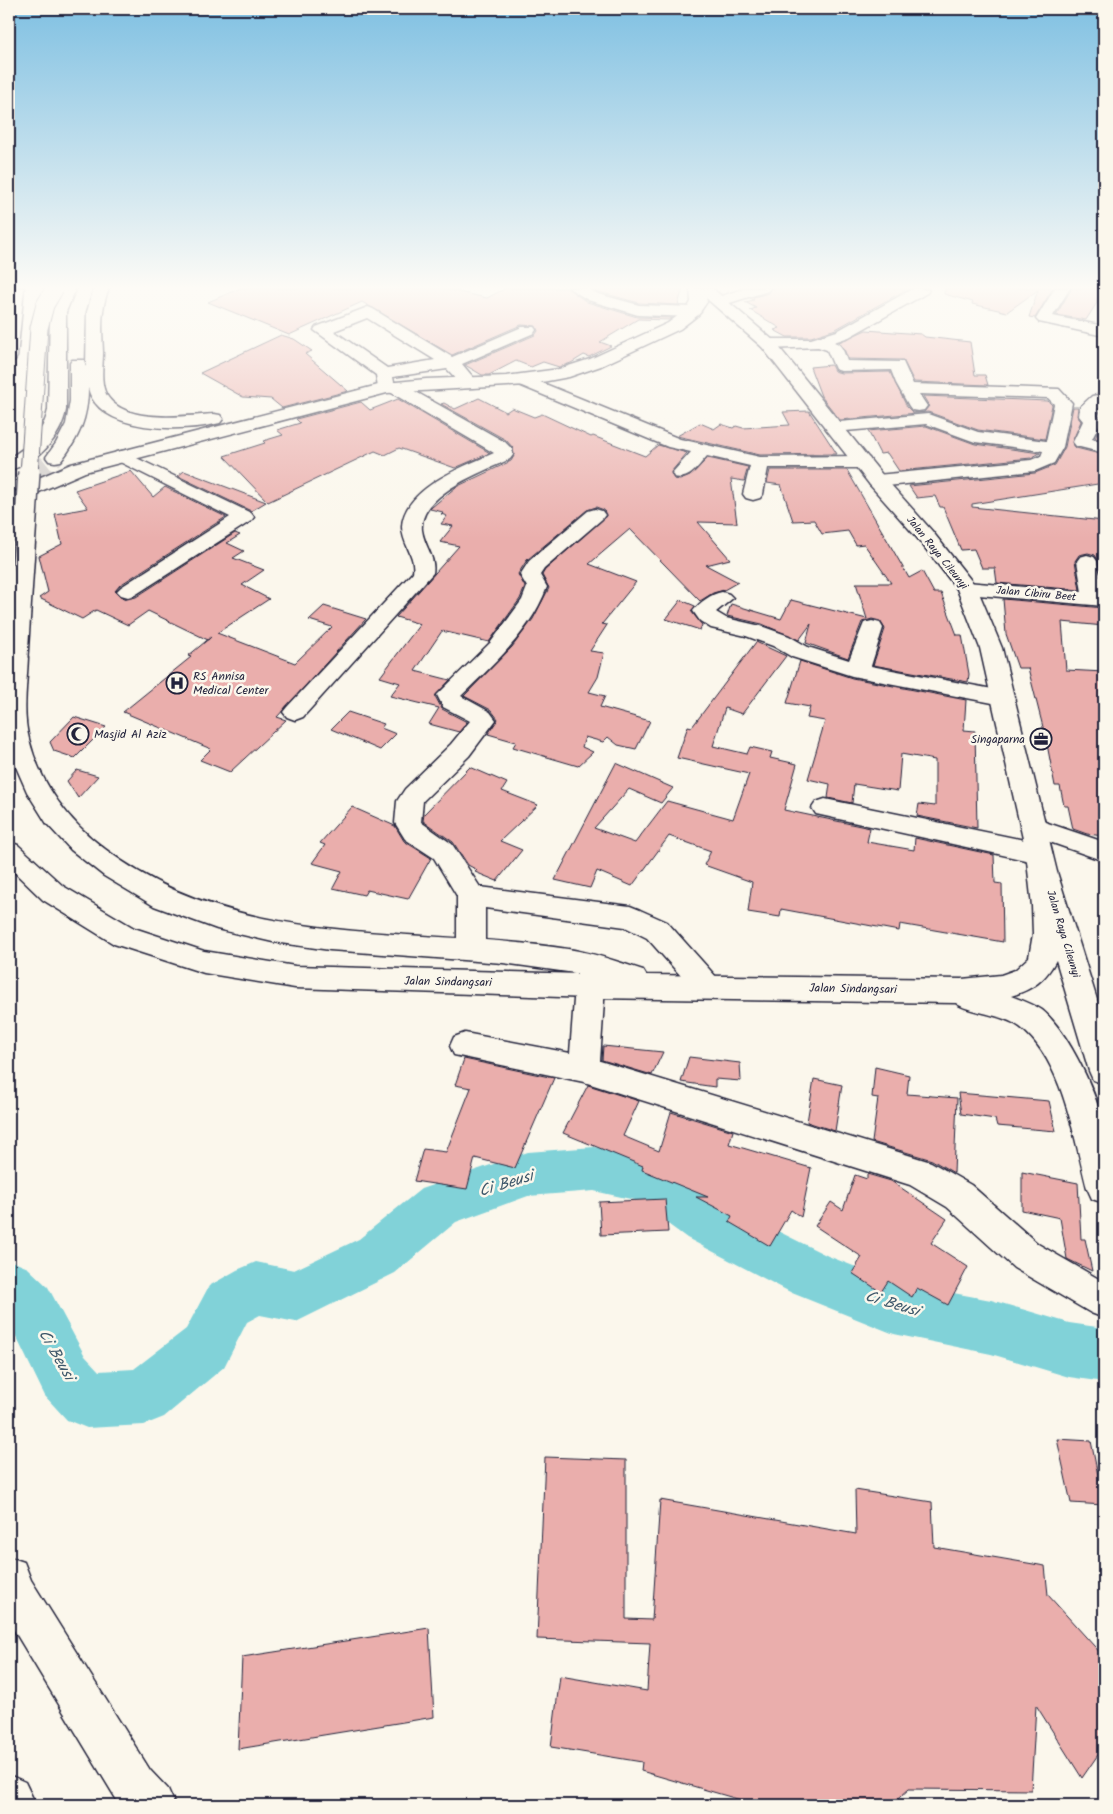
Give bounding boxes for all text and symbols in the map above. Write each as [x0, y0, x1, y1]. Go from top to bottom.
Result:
street label: Jalan Raya Cileunyi [902, 512, 973, 594]
street label: Jalan Cibiru Beet [995, 582, 1078, 607]
place label: RS Annisa Medical Center [193, 667, 269, 700]
hospital icon: RS Annisa Medical Center [165, 671, 189, 695]
mosque icon: Masjid Al Aziz [66, 722, 90, 746]
place label: Masjid Al Aziz [94, 725, 167, 744]
office icon: Singaparna [1029, 727, 1053, 751]
place label: Singaparna [971, 730, 1025, 749]
street label: Jalan Raya Cileunyi [1041, 888, 1085, 980]
street label: Jalan Sindangsari [404, 972, 493, 992]
street label: Jalan Sindangsari [809, 979, 898, 999]
water label: Ci Beusi [476, 1163, 539, 1204]
water label: Ci Beusi [862, 1284, 925, 1325]
water label: Ci Beusi [31, 1325, 82, 1388]

